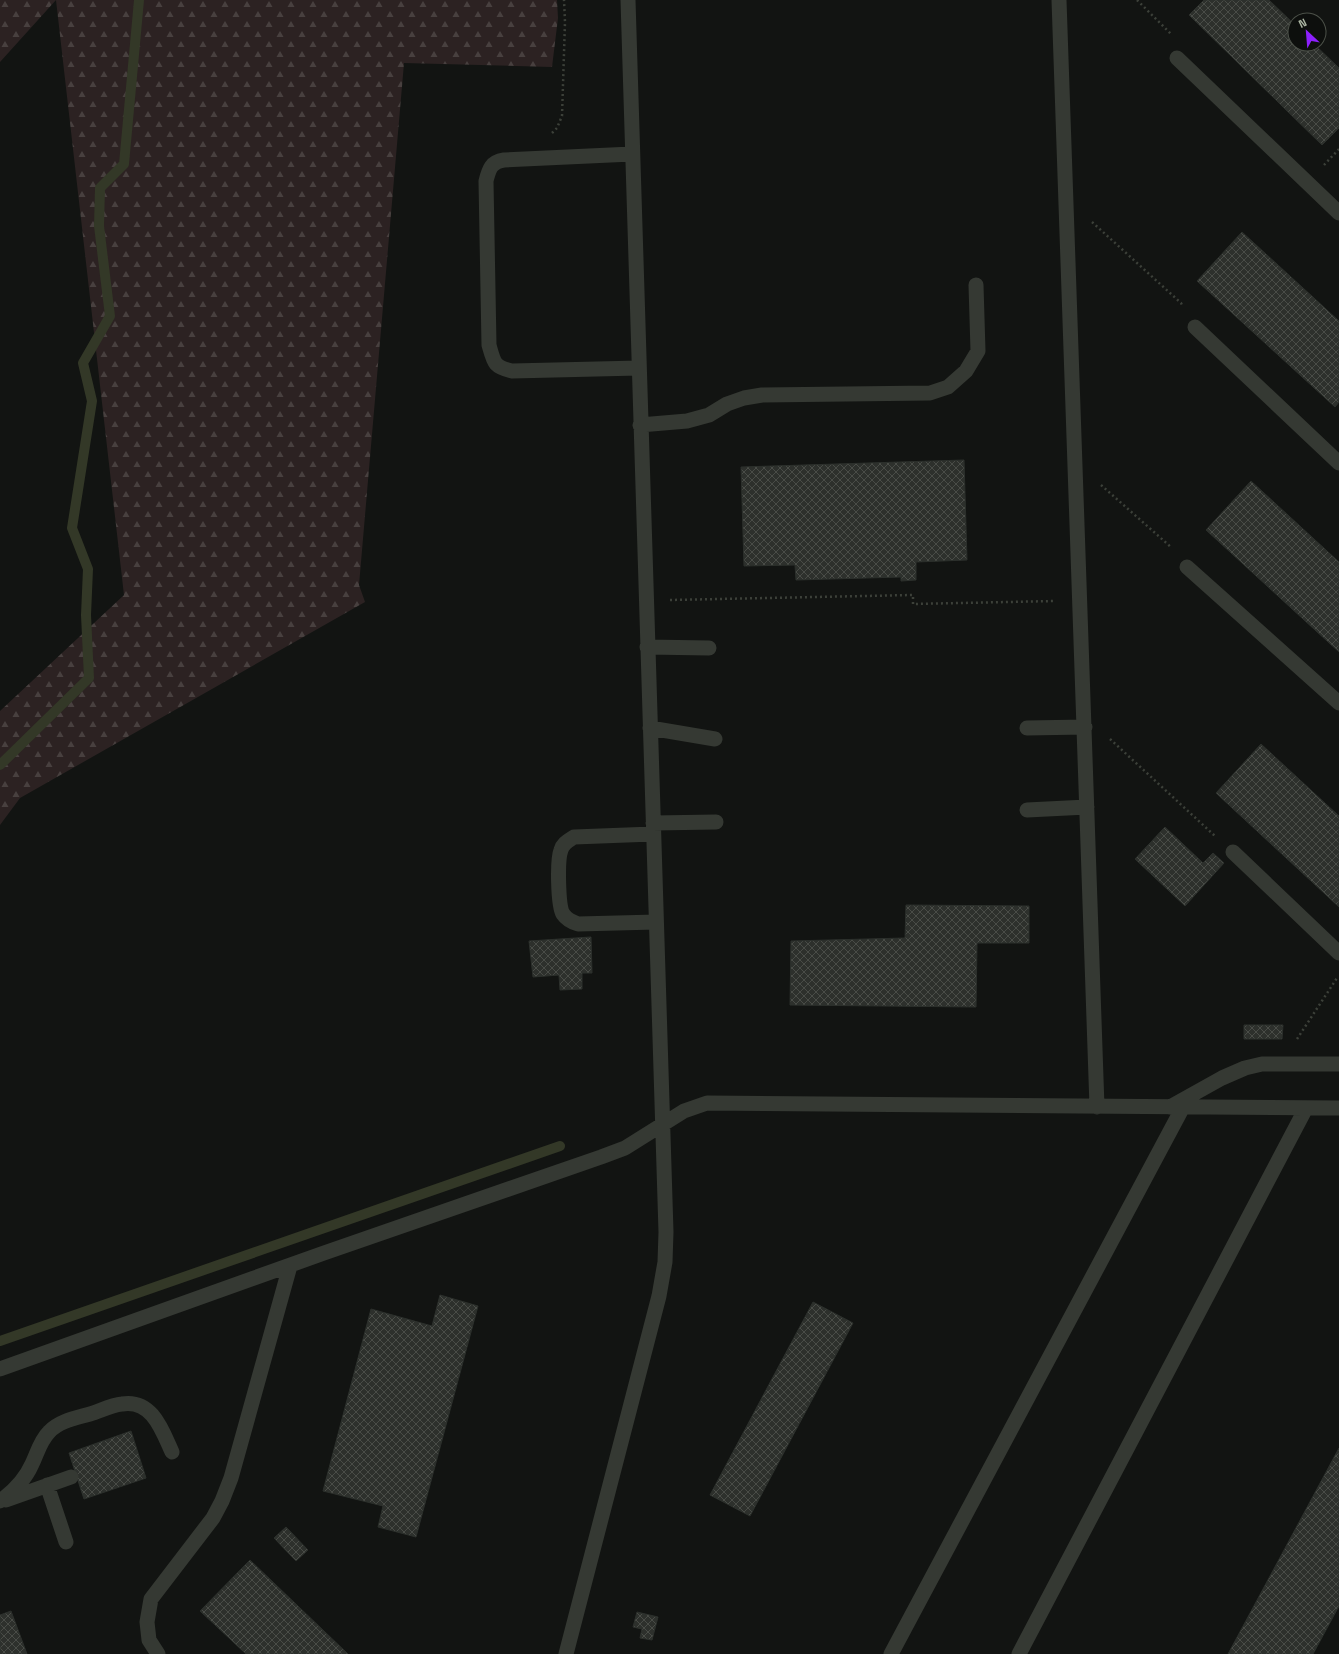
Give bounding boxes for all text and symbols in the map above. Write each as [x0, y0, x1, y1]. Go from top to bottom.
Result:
north arrow [1287, 12, 1327, 52]
text: N [1296, 15, 1309, 31]

